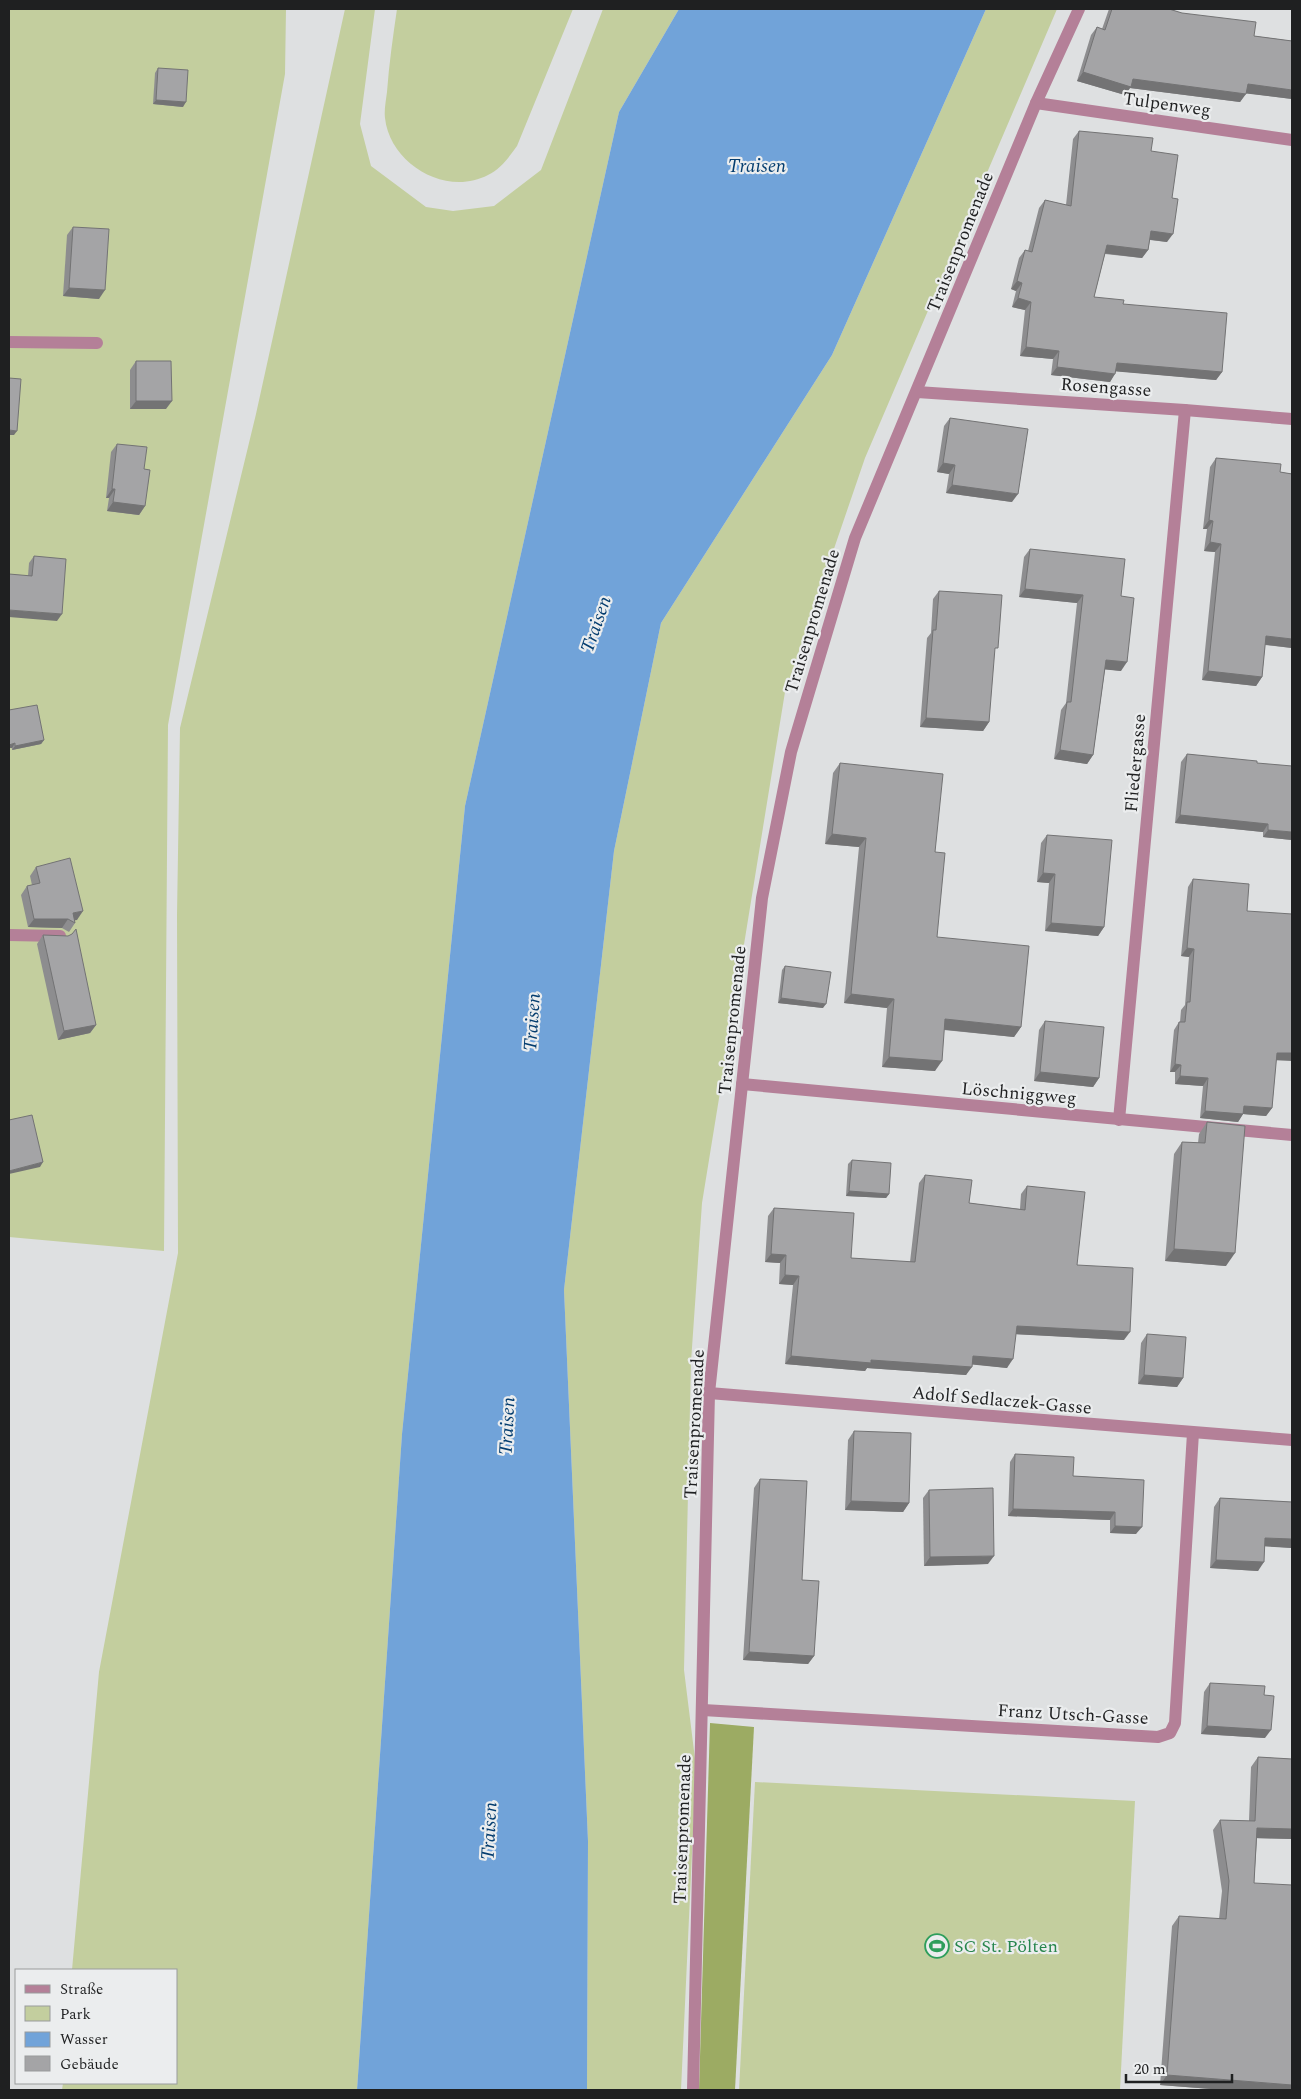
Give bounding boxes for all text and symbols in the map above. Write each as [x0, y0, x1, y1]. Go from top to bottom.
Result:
street label: Tulpenweg [1121, 85, 1213, 124]
water label: Traisen [728, 152, 786, 181]
street label: Traisenpromenade [920, 168, 1001, 317]
street label: Rosengasse [1060, 371, 1152, 404]
street label: Traisenpromenade [778, 546, 847, 697]
water label: Traisen [573, 592, 620, 657]
street label: Fliedergasse [1118, 713, 1153, 813]
street label: Traisenpromenade [711, 944, 754, 1096]
water label: Traisen [516, 992, 549, 1052]
street label: Löschniggweg [960, 1075, 1078, 1112]
street label: Traisenpromenade [677, 1349, 712, 1499]
street label: Adolf Sedlaczek-Gasse [911, 1379, 1093, 1422]
water label: Traisen [491, 1396, 524, 1456]
street label: Franz Utsch-Gasse [997, 1697, 1149, 1732]
street label: Traisenpromenade [666, 1754, 699, 1904]
water label: Traisen [473, 1801, 506, 1861]
sports icon: SC St. Pölten [924, 1933, 950, 1959]
place label: SC St. Pölten [954, 1933, 1058, 1960]
legend [15, 1969, 178, 2084]
text: Straße [60, 1978, 103, 2001]
text: Park [60, 2003, 91, 2026]
text: Wasser [60, 2028, 108, 2051]
scale bar [1126, 2052, 1232, 2084]
text: Gebäude [60, 2053, 119, 2076]
text: 20 m [1134, 2058, 1166, 2081]

